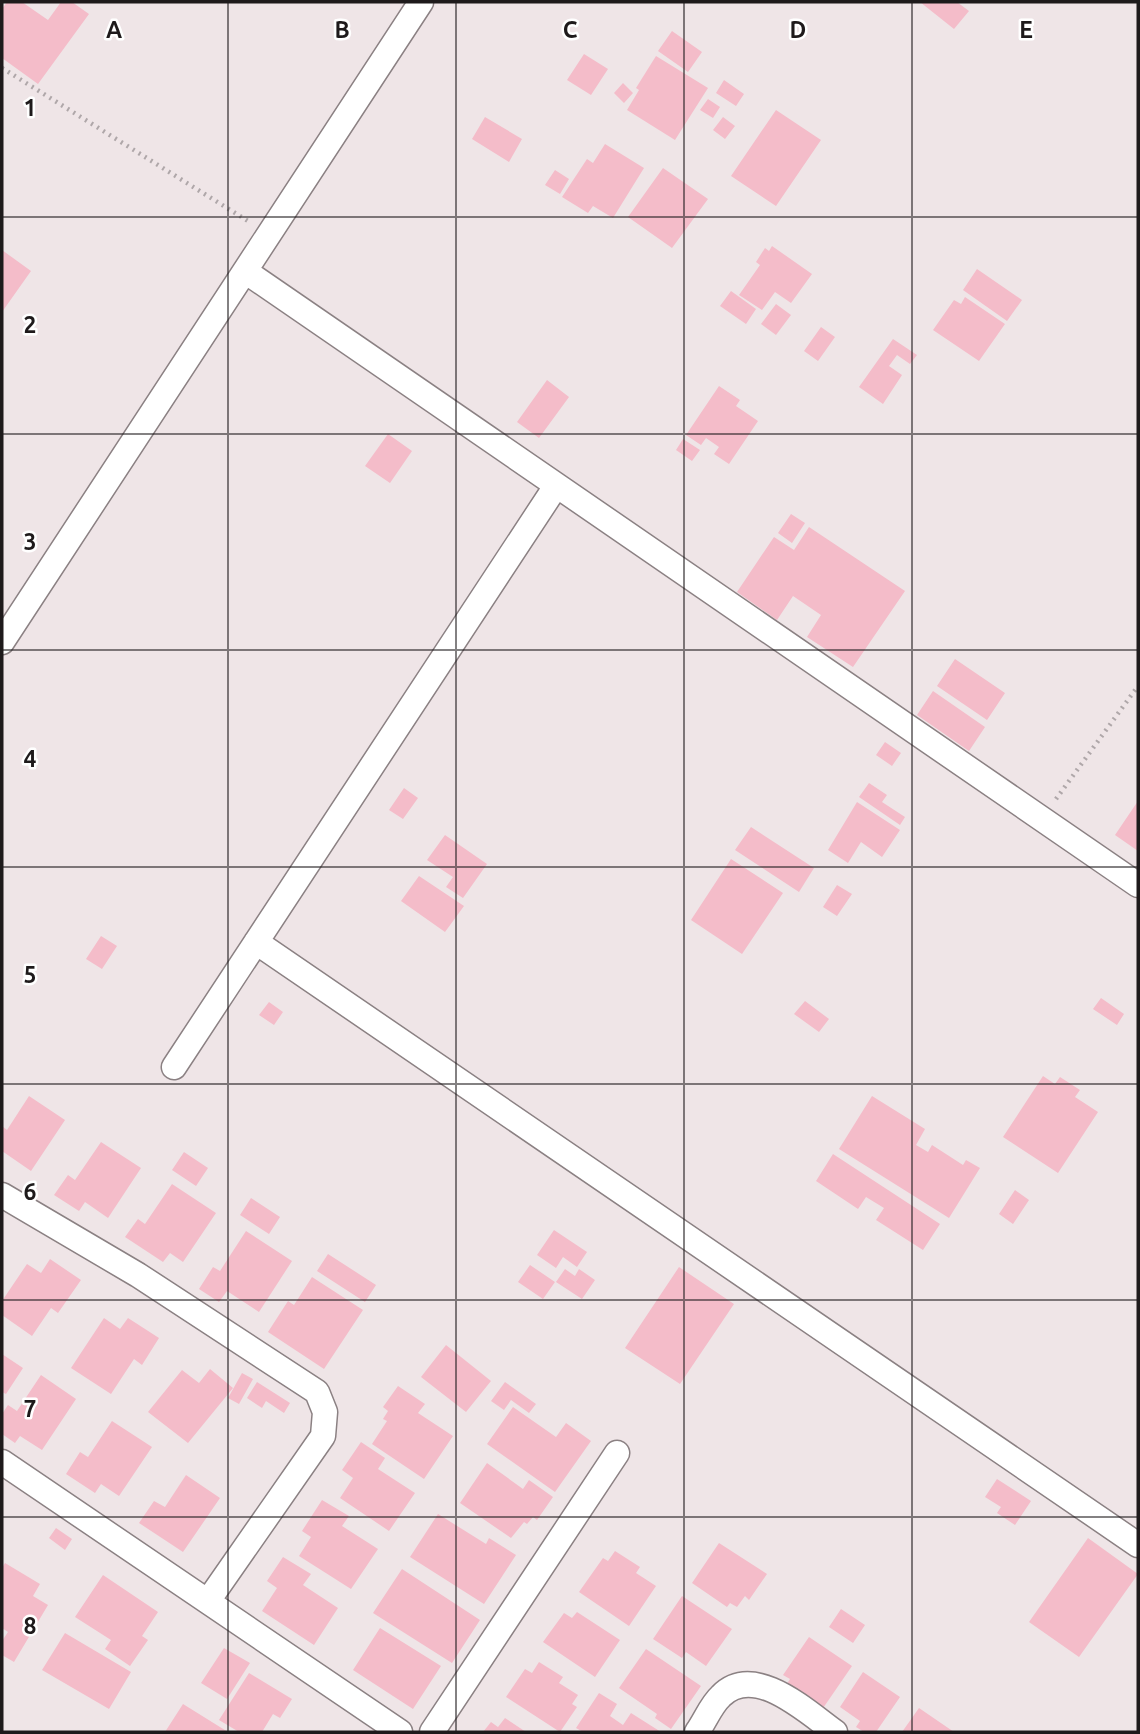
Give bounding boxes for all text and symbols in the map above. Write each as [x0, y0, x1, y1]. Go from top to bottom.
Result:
text: A [106, 17, 122, 42]
text: B [334, 17, 350, 42]
text: C [563, 17, 578, 42]
text: D [790, 17, 806, 42]
text: E [1019, 17, 1033, 42]
text: 1 [24, 95, 36, 120]
text: 2 [24, 312, 36, 337]
text: 3 [24, 529, 36, 554]
text: 4 [24, 746, 37, 771]
text: 5 [24, 962, 36, 987]
text: 6 [24, 1179, 37, 1204]
text: 7 [24, 1396, 36, 1421]
text: 8 [24, 1613, 36, 1638]

